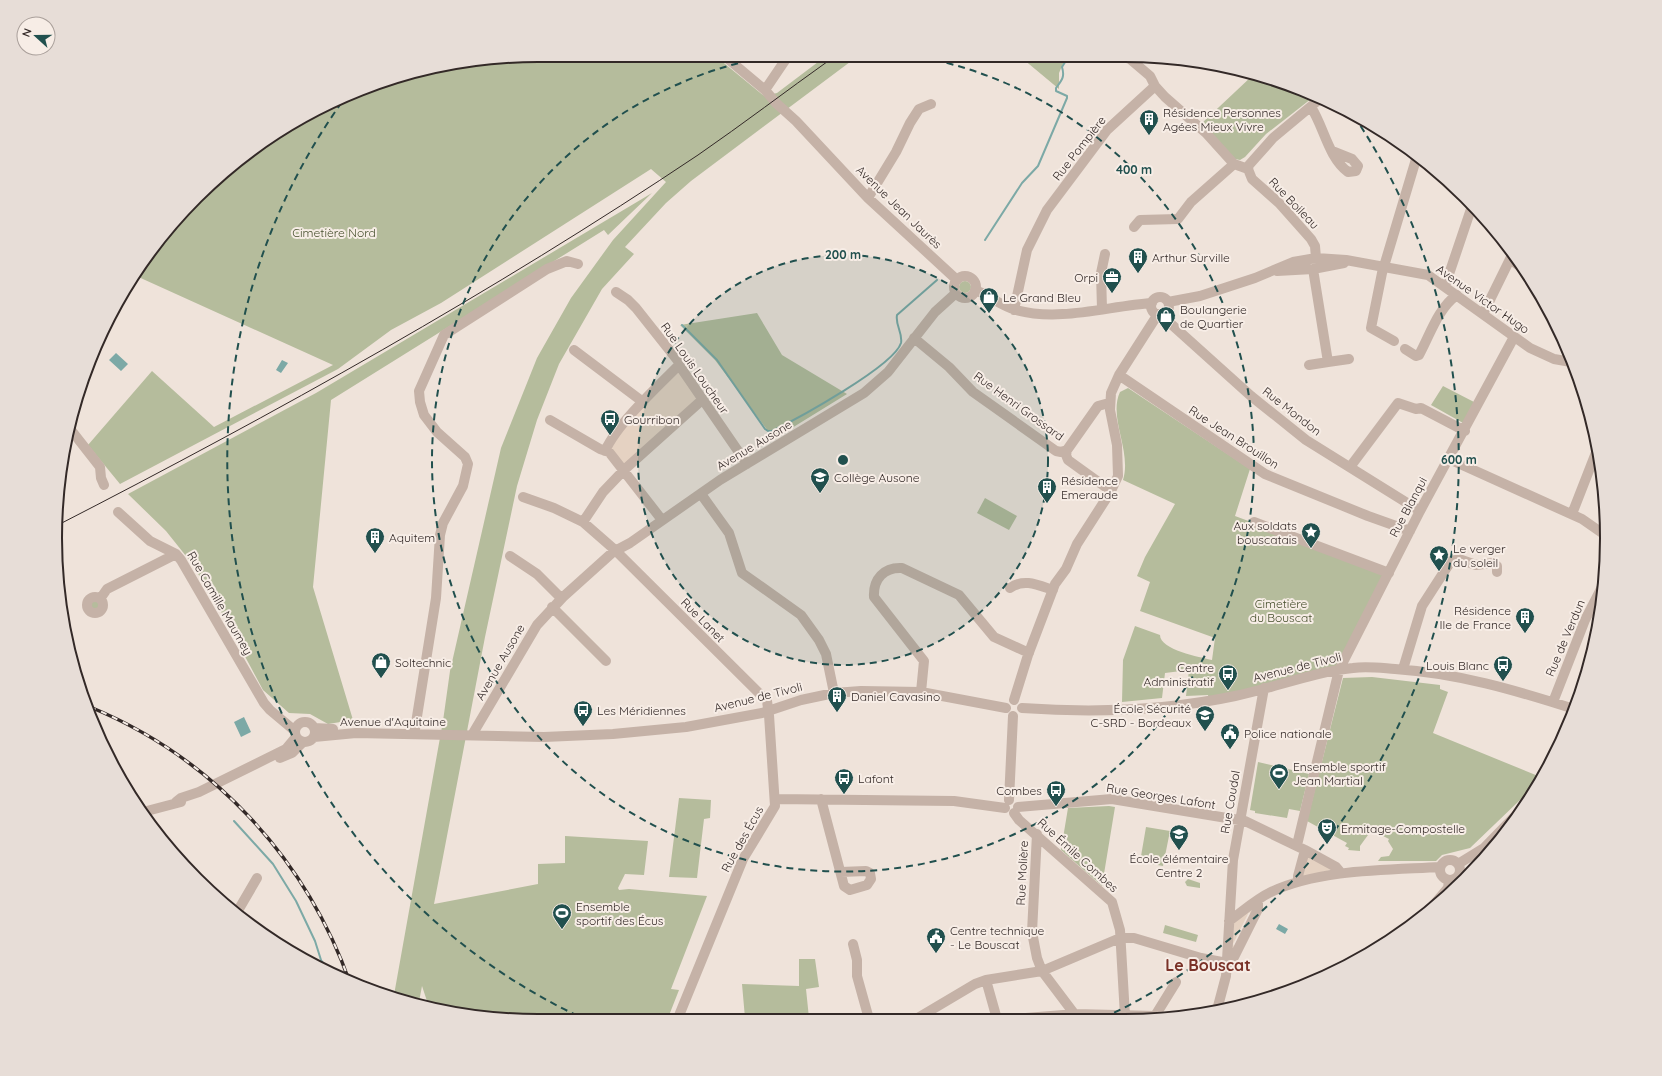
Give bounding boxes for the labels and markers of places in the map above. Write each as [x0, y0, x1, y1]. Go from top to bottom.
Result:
place label: Résidence Personnes Agées Mieux Vivre [1163, 105, 1281, 134]
building icon: Résidence Personnes Agées Mieux Vivre [1138, 108, 1160, 136]
building icon: Arthur Surville [1127, 246, 1149, 274]
place label: Arthur Surville [1152, 250, 1230, 265]
office icon: Orpi [1101, 266, 1123, 294]
place label: Orpi [1074, 270, 1098, 285]
shop icon: Le Grand Bleu [978, 286, 1000, 314]
place label: Le Grand Bleu [1003, 290, 1081, 305]
place label: Boulangerie de Quartier [1180, 302, 1247, 331]
shop icon: Boulangerie de Quartier [1155, 305, 1177, 333]
bus stop icon: Gourribon [599, 408, 621, 436]
place label: Gourribon [624, 412, 680, 427]
centre of rings [836, 453, 850, 467]
school or university icon: Collège Ausone [809, 466, 831, 494]
place label: Collège Ausone [834, 470, 920, 485]
place label: Résidence Emeraude [1061, 473, 1118, 502]
building icon: Résidence Emeraude [1036, 476, 1058, 504]
place label: Aux soldats bouscatais [1233, 518, 1297, 547]
place icon: Aux soldats bouscatais [1300, 521, 1322, 549]
building icon: Aquitem [364, 526, 386, 554]
place label: Aquitem [389, 530, 435, 545]
place label: Le verger du soleil [1453, 541, 1506, 570]
place icon: Le verger du soleil [1428, 544, 1450, 572]
place label: Résidence Ile de France [1440, 603, 1511, 632]
building icon: Résidence Ile de France [1514, 606, 1536, 634]
shop icon: Soltechnic [370, 651, 392, 679]
bus stop icon: Louis Blanc [1492, 654, 1514, 682]
place label: Soltechnic [395, 655, 451, 670]
place label: Louis Blanc [1426, 658, 1489, 673]
place label: Centre Administratif [1144, 660, 1215, 689]
bus stop icon: Centre Administratif [1217, 663, 1239, 691]
building icon: Daniel Cavasino [826, 685, 848, 713]
place label: Daniel Cavasino [851, 689, 940, 704]
bus stop icon: Les Méridiennes [572, 699, 594, 727]
place label: École Sécurité C-SRD - Bordeaux [1091, 701, 1191, 730]
place label: Les Méridiennes [597, 703, 686, 718]
school or university icon: École Sécurité C-SRD - Bordeaux [1194, 704, 1216, 732]
public building icon: Police nationale [1219, 722, 1241, 750]
place label: Police nationale [1244, 726, 1332, 741]
place label: Ensemble sportif Jean Martial [1293, 759, 1386, 788]
sports icon: Ensemble sportif Jean Martial [1268, 762, 1290, 790]
bus stop icon: Lafont [833, 767, 855, 795]
place label: Lafont [858, 771, 894, 786]
bus stop icon: Combes [1045, 779, 1067, 807]
place label: Combes [996, 783, 1042, 798]
theatre icon: Ermitage-Compostelle [1316, 817, 1338, 845]
place label: Ermitage-Compostelle [1341, 821, 1465, 836]
school or university icon: École élémentaire Centre 2 [1168, 823, 1190, 851]
place label: École élémentaire Centre 2 [1130, 851, 1229, 880]
place label: Ensemble sportif des Écus [576, 899, 664, 928]
sports icon: Ensemble sportif des Écus [551, 902, 573, 930]
place label: Centre technique - Le Bouscat [950, 923, 1044, 952]
public building icon: Centre technique - Le Bouscat [925, 926, 947, 954]

